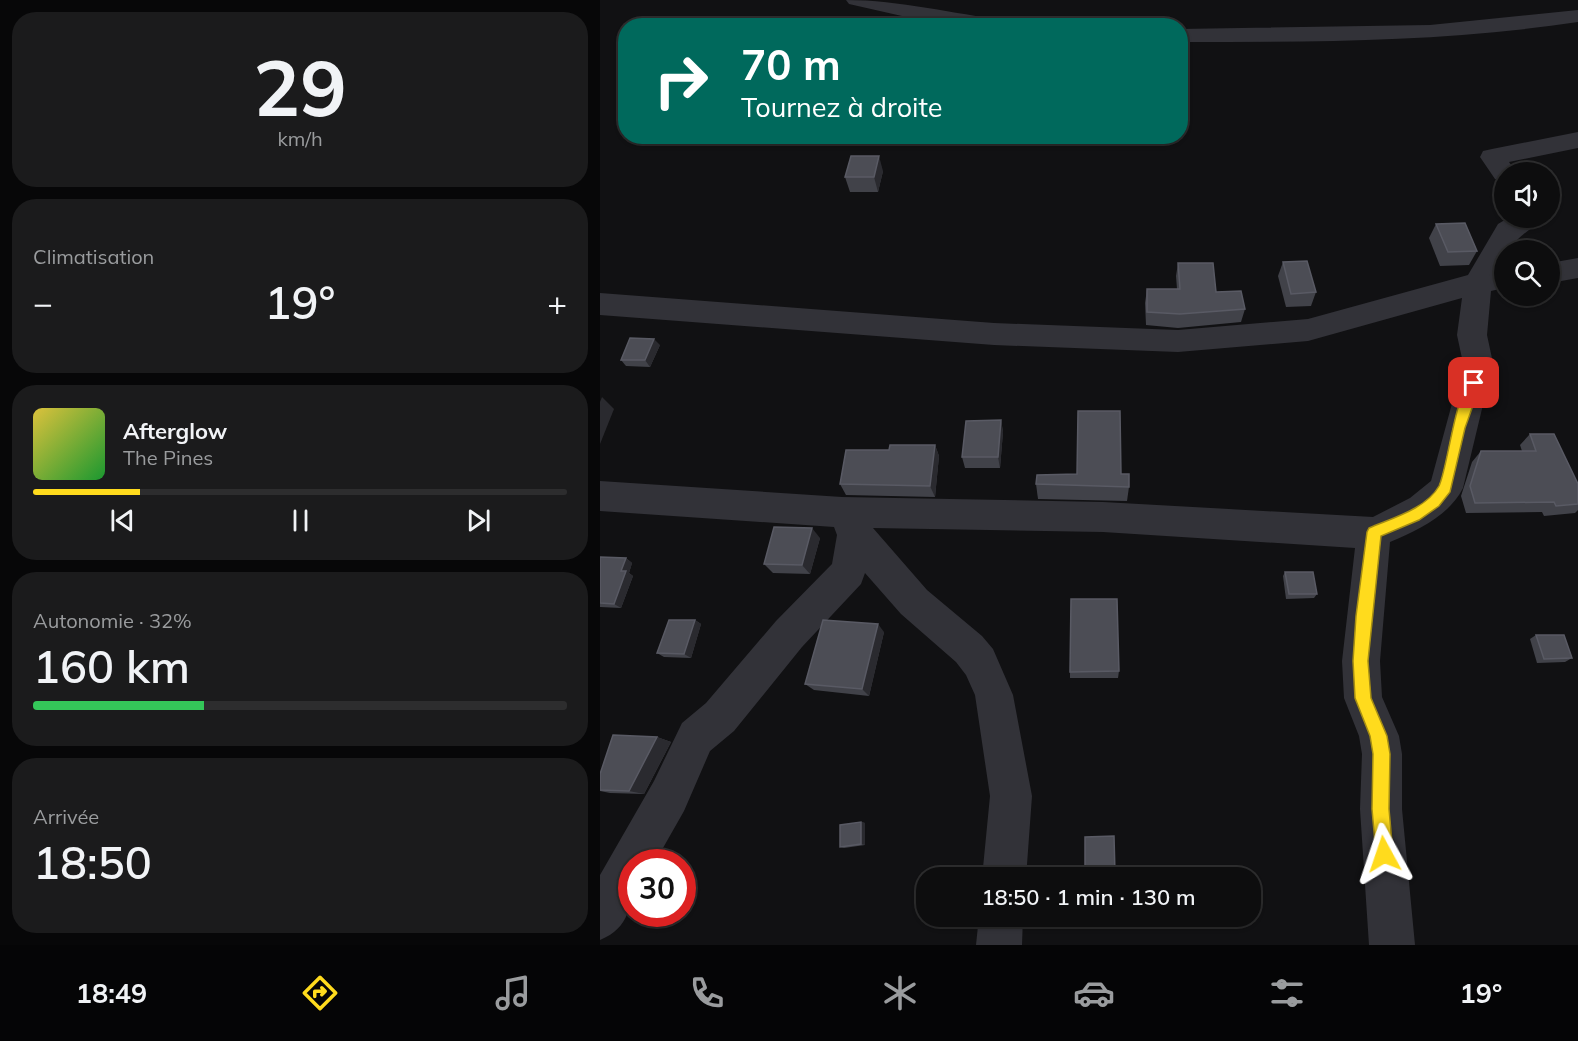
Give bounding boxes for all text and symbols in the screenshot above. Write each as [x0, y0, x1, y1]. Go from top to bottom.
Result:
text: 29 [253, 38, 347, 136]
text: 70 m [741, 38, 841, 91]
icon: right [642, 42, 720, 120]
text: Tournez à droite [741, 90, 942, 124]
text: km/h [277, 126, 323, 151]
map controls [1494, 162, 1560, 306]
button: sound [1494, 162, 1560, 228]
button: search [1494, 240, 1560, 306]
text: Climatisation [33, 244, 154, 269]
text: 19° [265, 274, 335, 330]
text: − [33, 282, 53, 323]
text: + [547, 282, 567, 323]
pin [1448, 357, 1499, 408]
icon: arrive [1457, 366, 1490, 399]
text: Afterglow [123, 417, 227, 445]
text: The Pines [123, 445, 213, 470]
icon: previous [106, 504, 139, 537]
icon: pause [284, 504, 317, 537]
icon: next [462, 504, 495, 537]
text: Autonomie · 32% [33, 608, 192, 633]
text: 160 km [33, 638, 190, 694]
text: Arrivée [33, 804, 99, 829]
position arrow [1352, 822, 1416, 886]
text: 18:50 [33, 834, 152, 890]
speed limit sign: 30 [618, 849, 696, 927]
text: 18:50 · 1 min · 130 m [981, 883, 1196, 911]
icon: directions [299, 972, 341, 1014]
icon: music [492, 972, 534, 1014]
icon: phone [686, 972, 728, 1014]
icon: climate [879, 972, 921, 1014]
icon: car [1073, 972, 1115, 1014]
icon: filters [1266, 972, 1308, 1014]
text: 18:49 [76, 976, 147, 1010]
text: 19° [1460, 976, 1502, 1010]

